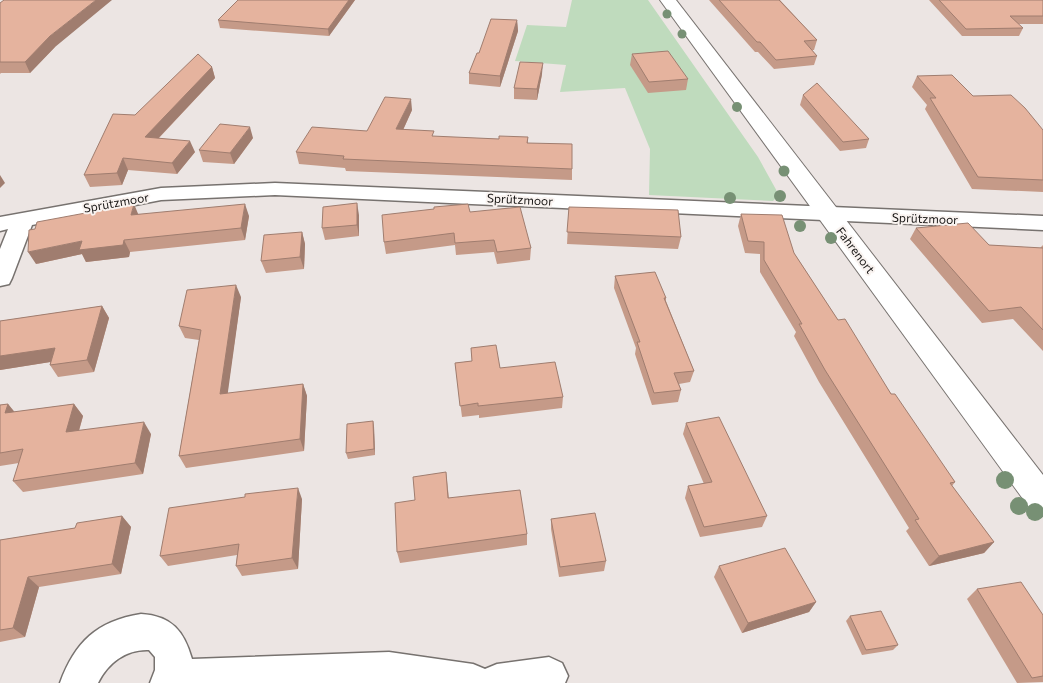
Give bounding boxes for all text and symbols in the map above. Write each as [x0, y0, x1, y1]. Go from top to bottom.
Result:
street label: Sprützmoor [82, 189, 150, 215]
street label: Sprützmoor [487, 190, 554, 208]
street label: Sprützmoor [892, 210, 958, 226]
street label: Fahrenort [834, 224, 878, 276]

